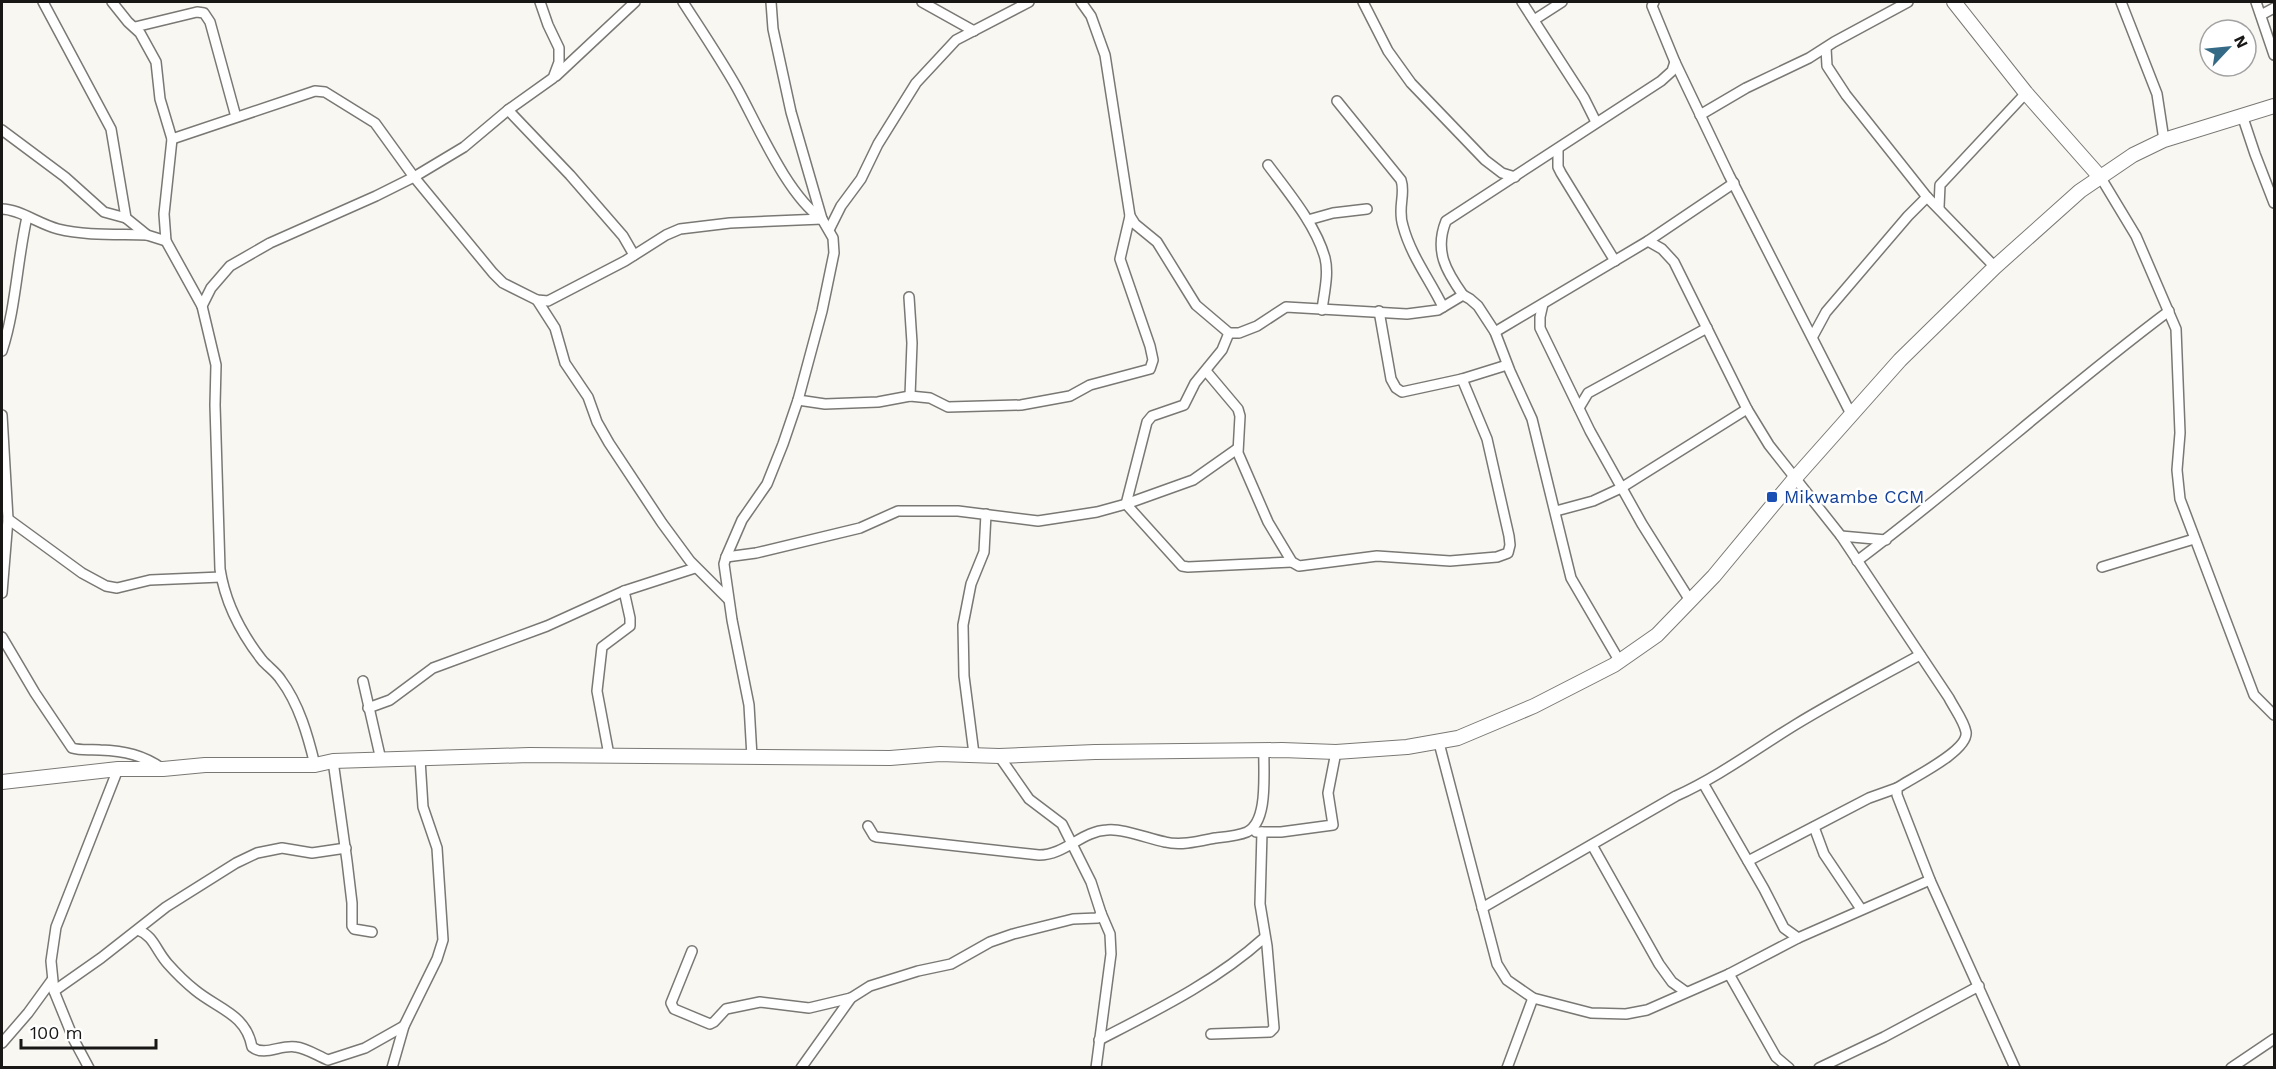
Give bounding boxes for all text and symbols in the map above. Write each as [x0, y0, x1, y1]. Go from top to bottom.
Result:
north arrow [2198, 18, 2258, 78]
text: N [2230, 32, 2252, 51]
place label: Mikwambe CCM [1784, 486, 1924, 507]
marker: Mikwambe CCM [1765, 490, 1779, 504]
scale bar [21, 1012, 156, 1050]
text: 100 m [30, 1022, 83, 1043]

